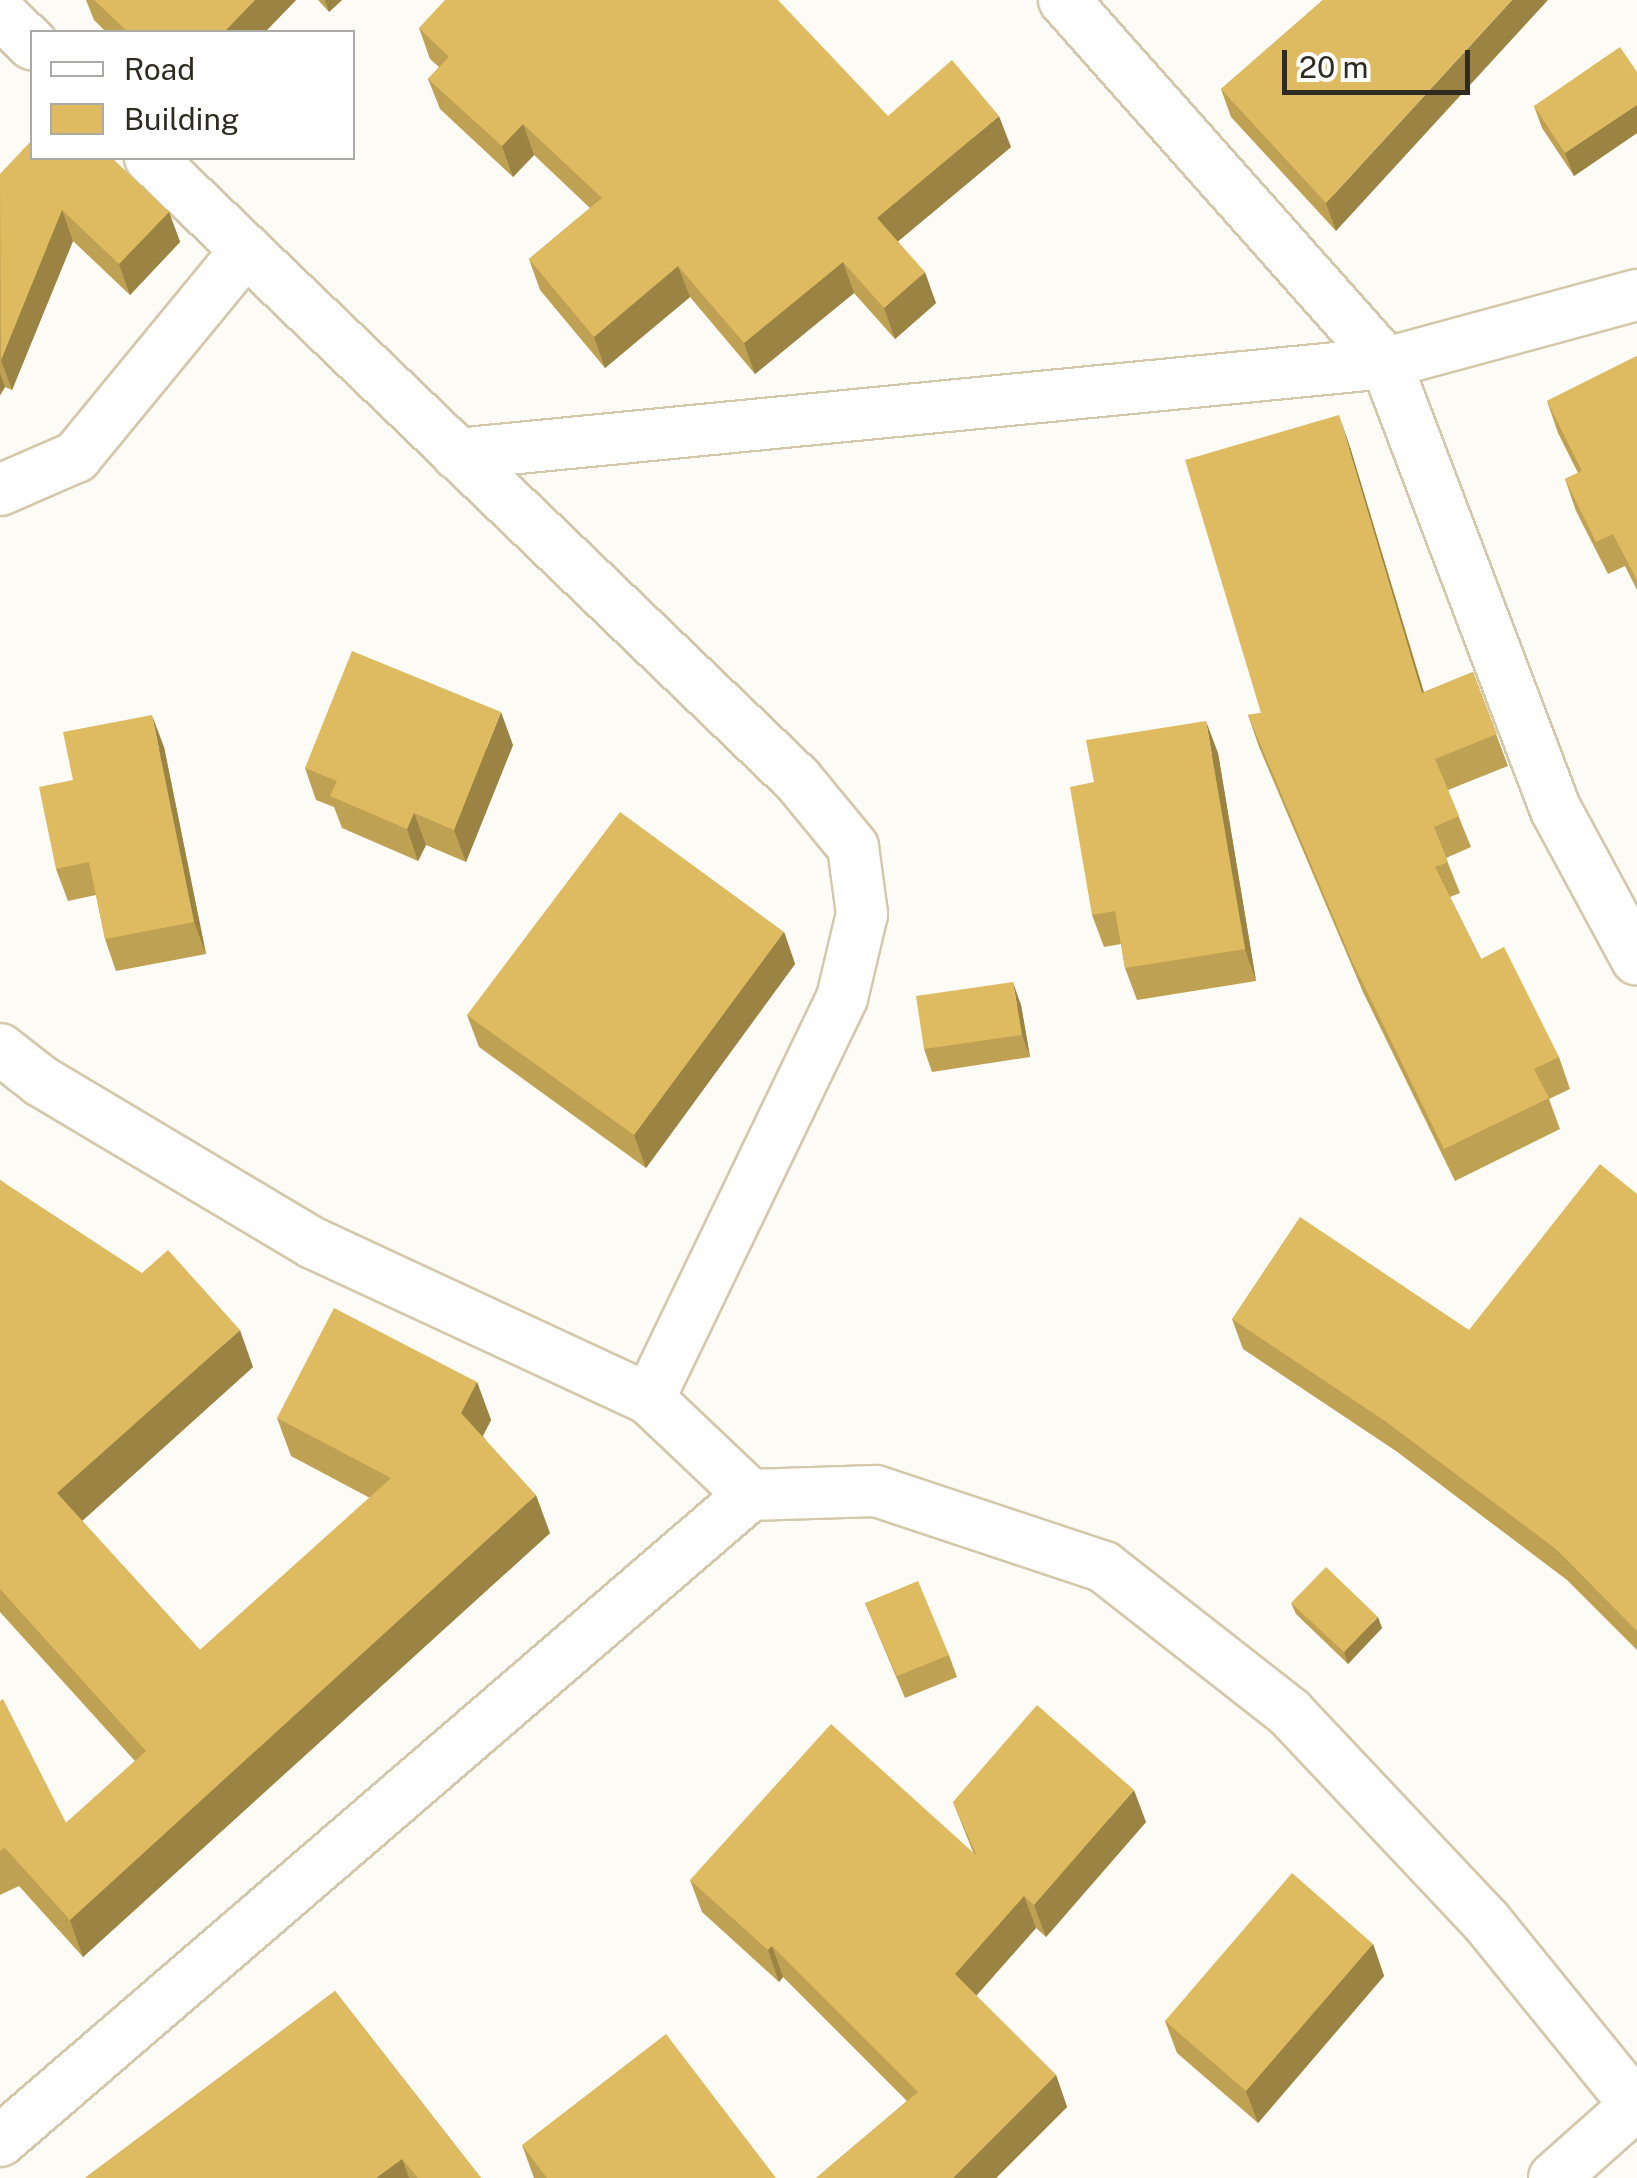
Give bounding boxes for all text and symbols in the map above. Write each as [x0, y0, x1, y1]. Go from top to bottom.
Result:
legend [30, 30, 355, 160]
scale bar [1287, 30, 1474, 92]
text: 20 m [1299, 49, 1368, 85]
text: Road [124, 51, 195, 87]
text: Building [124, 101, 239, 137]

